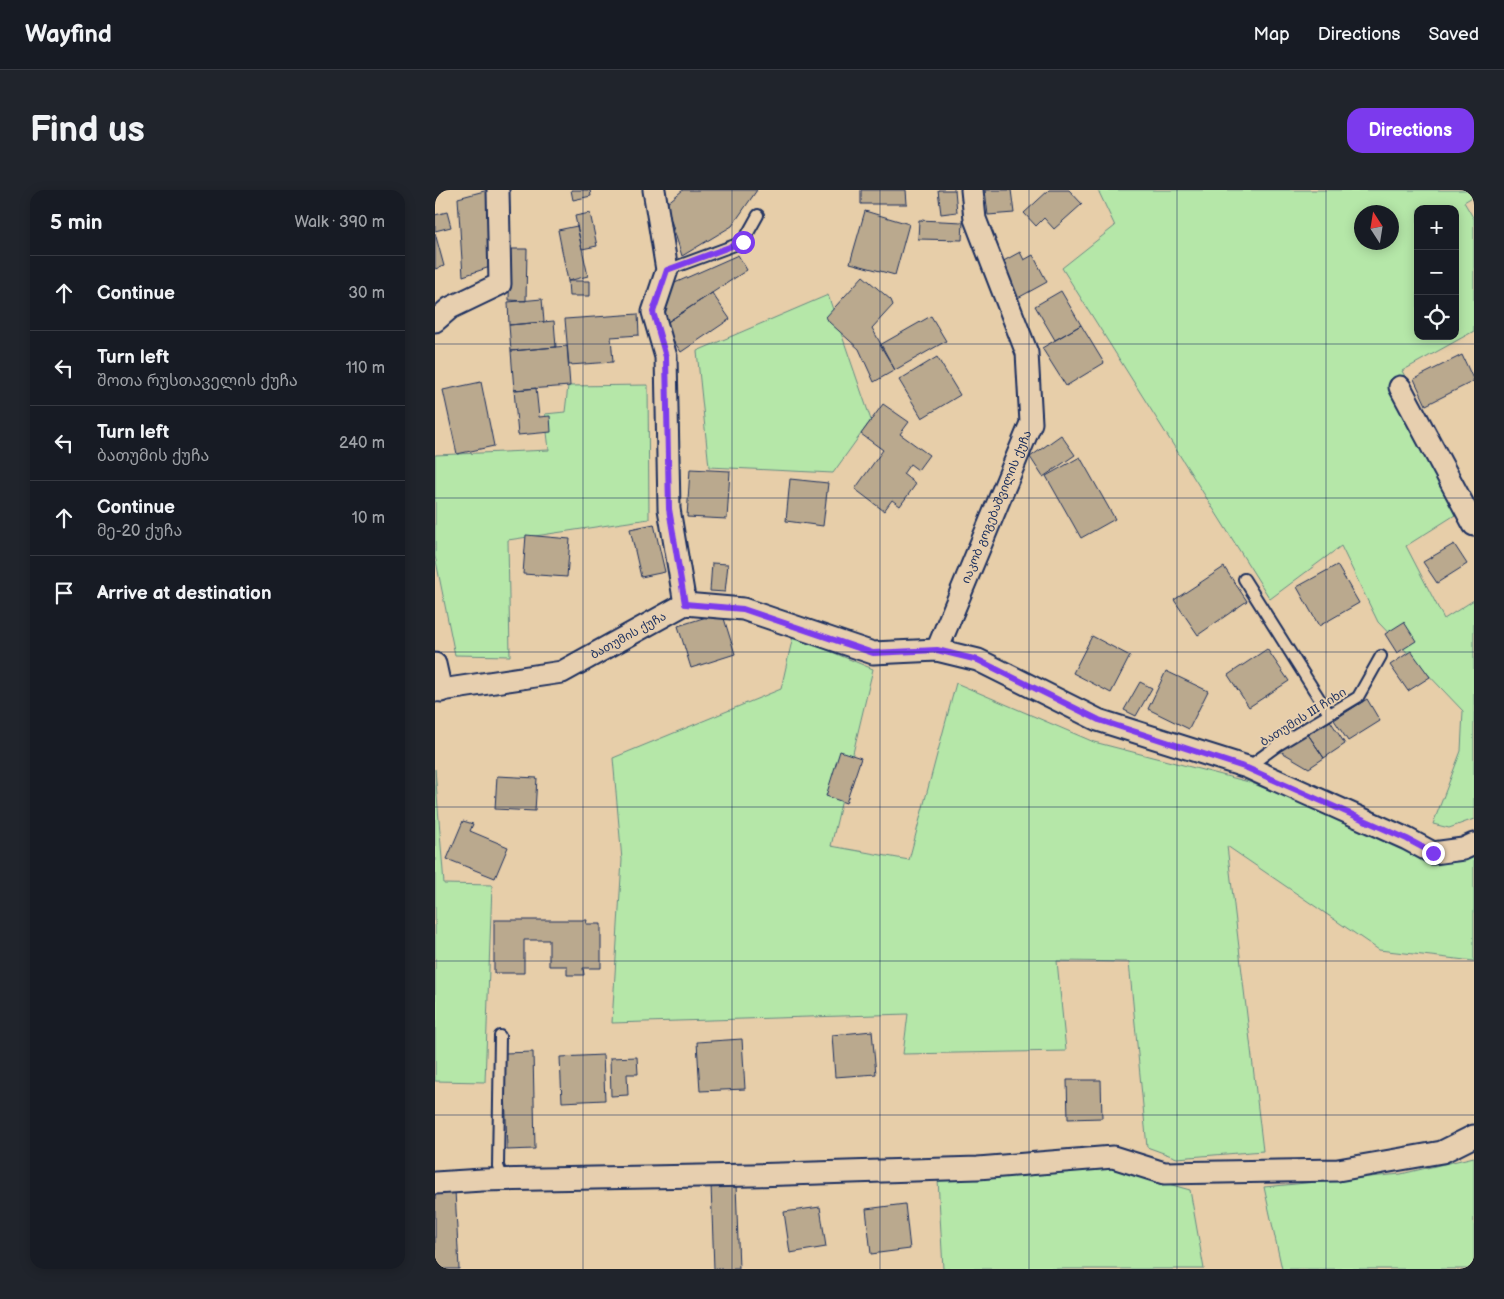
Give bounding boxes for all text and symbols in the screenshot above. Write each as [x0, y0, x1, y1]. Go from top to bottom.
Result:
text: Wayfind [25, 20, 112, 49]
text: Map [1254, 24, 1290, 45]
text: Directions [1318, 24, 1400, 45]
text: Saved [1428, 24, 1479, 45]
button: Directions [1347, 108, 1474, 153]
text: Find us [30, 109, 145, 152]
north arrow [1354, 205, 1399, 250]
map controls [1414, 205, 1459, 340]
button: + [1414, 205, 1459, 250]
text: 5 min [50, 210, 103, 235]
text: Walk · 390 m [294, 213, 385, 232]
route start [732, 231, 755, 254]
button: − [1414, 250, 1459, 295]
icon: ahead [50, 279, 78, 307]
text: Continue [97, 282, 175, 305]
text: 30 m [348, 284, 385, 303]
button: locate [1414, 295, 1459, 340]
text: Turn left [97, 346, 169, 369]
icon: left [50, 354, 78, 382]
text: 110 m [346, 359, 385, 378]
text: შოთა რუსთაველის ქუჩა [97, 372, 298, 391]
text: Turn left [97, 421, 169, 444]
street label: იაკობ გოგებაშვილის ქუჩა [958, 428, 1035, 586]
icon: left [50, 429, 78, 457]
text: 240 m [339, 434, 385, 453]
text: ბათუმის ქუჩა [97, 447, 209, 466]
text: Continue [97, 496, 175, 519]
icon: ahead [50, 504, 78, 532]
text: 10 m [352, 509, 385, 528]
text: მე-20 ქუჩა [97, 522, 182, 541]
icon: arrive [50, 579, 78, 607]
text: Arrive at destination [97, 582, 272, 605]
street label: ბათუმის ქუჩა [588, 609, 669, 663]
street label: ბათუმის III ჩიხი [1257, 685, 1349, 750]
route end [1422, 842, 1445, 865]

